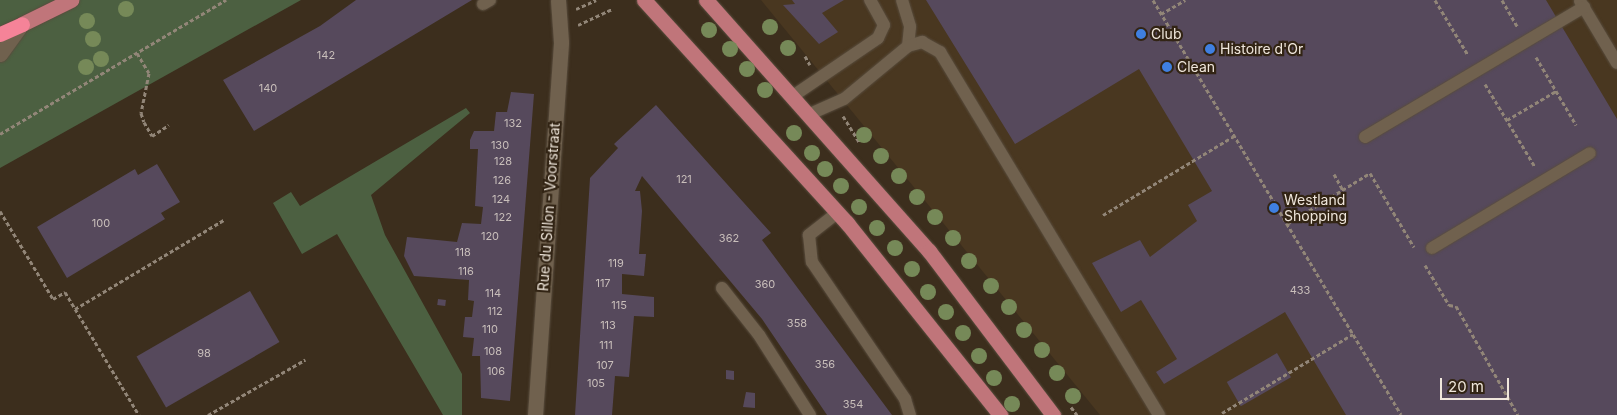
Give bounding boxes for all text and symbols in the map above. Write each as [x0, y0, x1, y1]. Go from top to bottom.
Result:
place label: Club [1151, 26, 1181, 42]
marker: Club [1135, 28, 1147, 40]
place label: Histoire d'Or [1220, 41, 1303, 57]
marker: Histoire d'Or [1204, 43, 1216, 55]
house number: 142 [317, 48, 335, 62]
place label: Clean [1177, 59, 1215, 75]
marker: Clean [1161, 61, 1173, 73]
house number: 140 [259, 81, 277, 95]
house number: 132 [504, 116, 522, 130]
street label: Rue du Sillon - Voorstraat [535, 122, 563, 292]
house number: 130 [491, 138, 509, 152]
house number: 128 [494, 154, 512, 168]
house number: 121 [676, 172, 692, 186]
house number: 126 [493, 173, 511, 187]
house number: 124 [492, 192, 510, 206]
place label: Westland Shopping [1284, 192, 1347, 224]
marker: Westland Shopping [1268, 202, 1280, 214]
house number: 122 [494, 210, 512, 224]
house number: 100 [92, 216, 110, 230]
house number: 120 [481, 229, 499, 243]
house number: 362 [719, 231, 739, 245]
house number: 118 [455, 245, 471, 259]
house number: 119 [608, 256, 624, 270]
house number: 116 [458, 264, 474, 278]
house number: 117 [595, 276, 611, 290]
house number: 360 [755, 277, 775, 291]
house number: 433 [1290, 283, 1310, 297]
house number: 114 [485, 286, 501, 300]
house number: 115 [611, 298, 627, 312]
house number: 112 [487, 304, 503, 318]
house number: 358 [787, 316, 807, 330]
house number: 113 [600, 318, 616, 332]
house number: 110 [482, 322, 498, 336]
house number: 111 [599, 338, 613, 352]
house number: 108 [484, 344, 502, 358]
house number: 98 [197, 346, 211, 360]
house number: 356 [815, 357, 835, 371]
house number: 107 [596, 358, 614, 372]
house number: 106 [487, 364, 505, 378]
scale bar [1442, 368, 1511, 400]
house number: 105 [587, 376, 605, 390]
text: 20 m [1448, 377, 1484, 396]
house number: 354 [843, 397, 863, 411]

